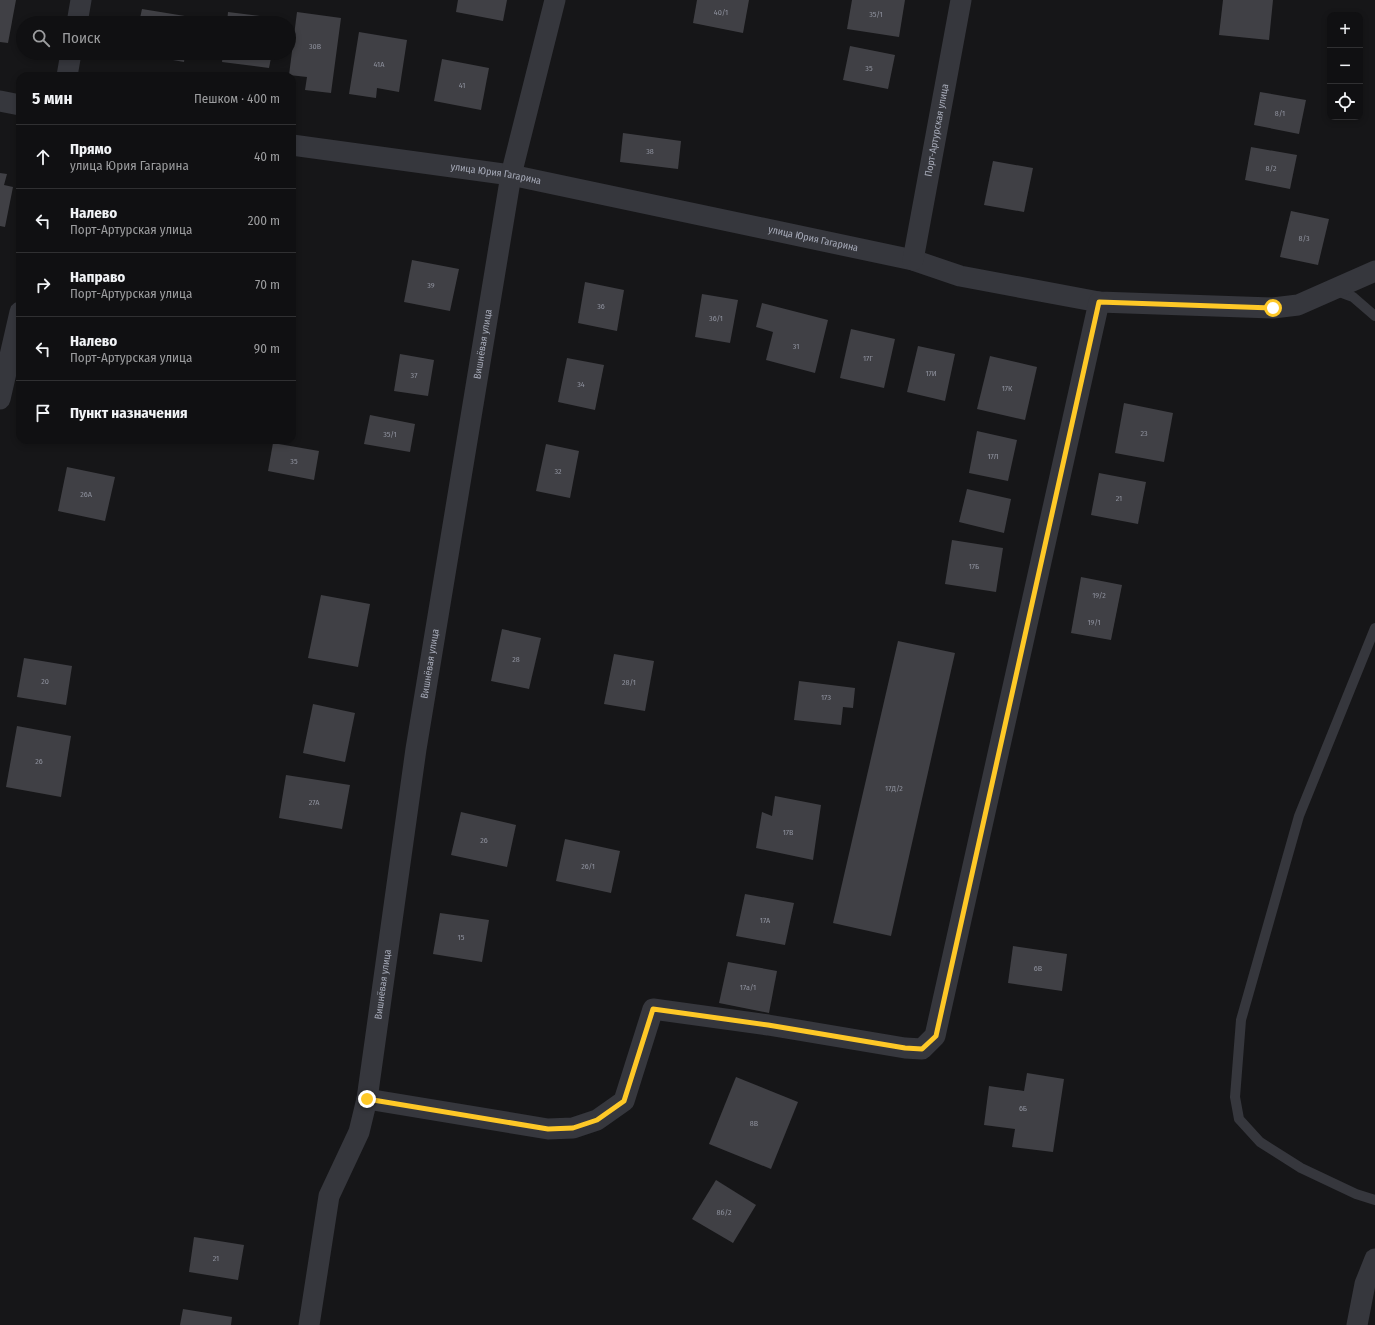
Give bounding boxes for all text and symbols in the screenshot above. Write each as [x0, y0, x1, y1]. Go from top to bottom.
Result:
house number: 40/1 [714, 8, 728, 17]
house number: 35/1 [869, 10, 883, 19]
map controls [1327, 12, 1363, 120]
button: + [1327, 12, 1363, 48]
search box [16, 16, 296, 60]
icon: search [30, 27, 52, 49]
text: Поиск [62, 29, 100, 47]
house number: 30В [309, 42, 322, 51]
button: − [1327, 48, 1363, 84]
house number: 41А [374, 60, 385, 69]
house number: 35 [865, 64, 873, 73]
house number: 41 [459, 81, 465, 90]
street label: Порт-Артурская улица [923, 83, 951, 178]
button: locate [1327, 84, 1363, 120]
text: 5 мин [32, 88, 72, 109]
text: Пешком · 400 m [194, 91, 280, 106]
house number: 8/1 [1275, 109, 1285, 118]
text: Прямо [70, 140, 112, 158]
icon: ahead [32, 146, 54, 168]
house number: 38 [646, 147, 654, 156]
text: 40 m [254, 149, 280, 164]
text: улица Юрия Гагарина [70, 158, 189, 173]
street label: улица Юрия Гагарина [450, 161, 542, 187]
house number: 8/2 [1266, 164, 1277, 173]
text: Налево [70, 204, 117, 222]
icon: left [32, 210, 54, 232]
text: 200 m [248, 213, 280, 228]
text: Порт-Артурская улица [70, 222, 192, 237]
street label: улица Юрия Гагарина [767, 224, 859, 254]
house number: 8/3 [1298, 234, 1310, 243]
text: Направо [70, 268, 125, 286]
icon: right [32, 274, 54, 296]
text: 70 m [255, 277, 280, 292]
house number: 39 [427, 281, 435, 290]
text: Порт-Артурская улица [70, 286, 192, 301]
route start [1264, 299, 1282, 317]
house number: 36 [597, 302, 605, 311]
street label: Вишнёвая улица [471, 308, 495, 380]
house number: 36/1 [709, 314, 723, 323]
text: Налево [70, 332, 117, 350]
icon: left [32, 338, 54, 360]
text: 90 m [254, 341, 280, 356]
house number: 31 [793, 342, 799, 351]
text: Порт-Артурская улица [70, 350, 192, 365]
house number: 17Г [863, 354, 873, 363]
house number: 17И [925, 369, 937, 378]
house number: 37 [411, 371, 418, 380]
house number: 34 [577, 380, 585, 389]
house number: 17К [1002, 384, 1013, 393]
icon: arrive [32, 402, 54, 424]
text: Пункт назначения [70, 404, 188, 422]
house number: 23 [1140, 429, 1148, 438]
house number: 35/1 [383, 430, 397, 439]
house number: 17Л [987, 452, 999, 461]
house number: 35 [290, 457, 298, 466]
house number: 32 [554, 467, 562, 476]
house number: 26А [80, 490, 93, 499]
house number: 21 [1116, 494, 1122, 503]
house number: 17Б [969, 562, 979, 571]
house number: 19/2 [1092, 591, 1106, 600]
house number: 19/1 [1087, 618, 1101, 627]
street label: Вишнёвая улица [418, 628, 442, 700]
house number: 28 [512, 655, 520, 664]
house number: 20 [41, 677, 49, 686]
house number: 28/1 [622, 678, 636, 687]
house number: 17З [821, 693, 831, 702]
house number: 26 [35, 757, 43, 766]
house number: 17Д/2 [885, 784, 903, 793]
house number: 27А [309, 798, 320, 807]
house number: 17В [783, 828, 794, 837]
house number: 26 [480, 836, 488, 845]
house number: 26/1 [581, 862, 595, 871]
house number: 17А [760, 916, 771, 925]
house number: 15 [458, 933, 465, 942]
street label: Вишнёвая улица [372, 948, 394, 1020]
house number: 6В [1034, 964, 1043, 973]
house number: 17а/1 [740, 983, 756, 992]
route end [358, 1090, 376, 1108]
house number: 6Б [1019, 1104, 1027, 1113]
house number: 8В [750, 1119, 759, 1128]
house number: 8б/2 [716, 1208, 732, 1217]
house number: 21 [213, 1254, 219, 1263]

